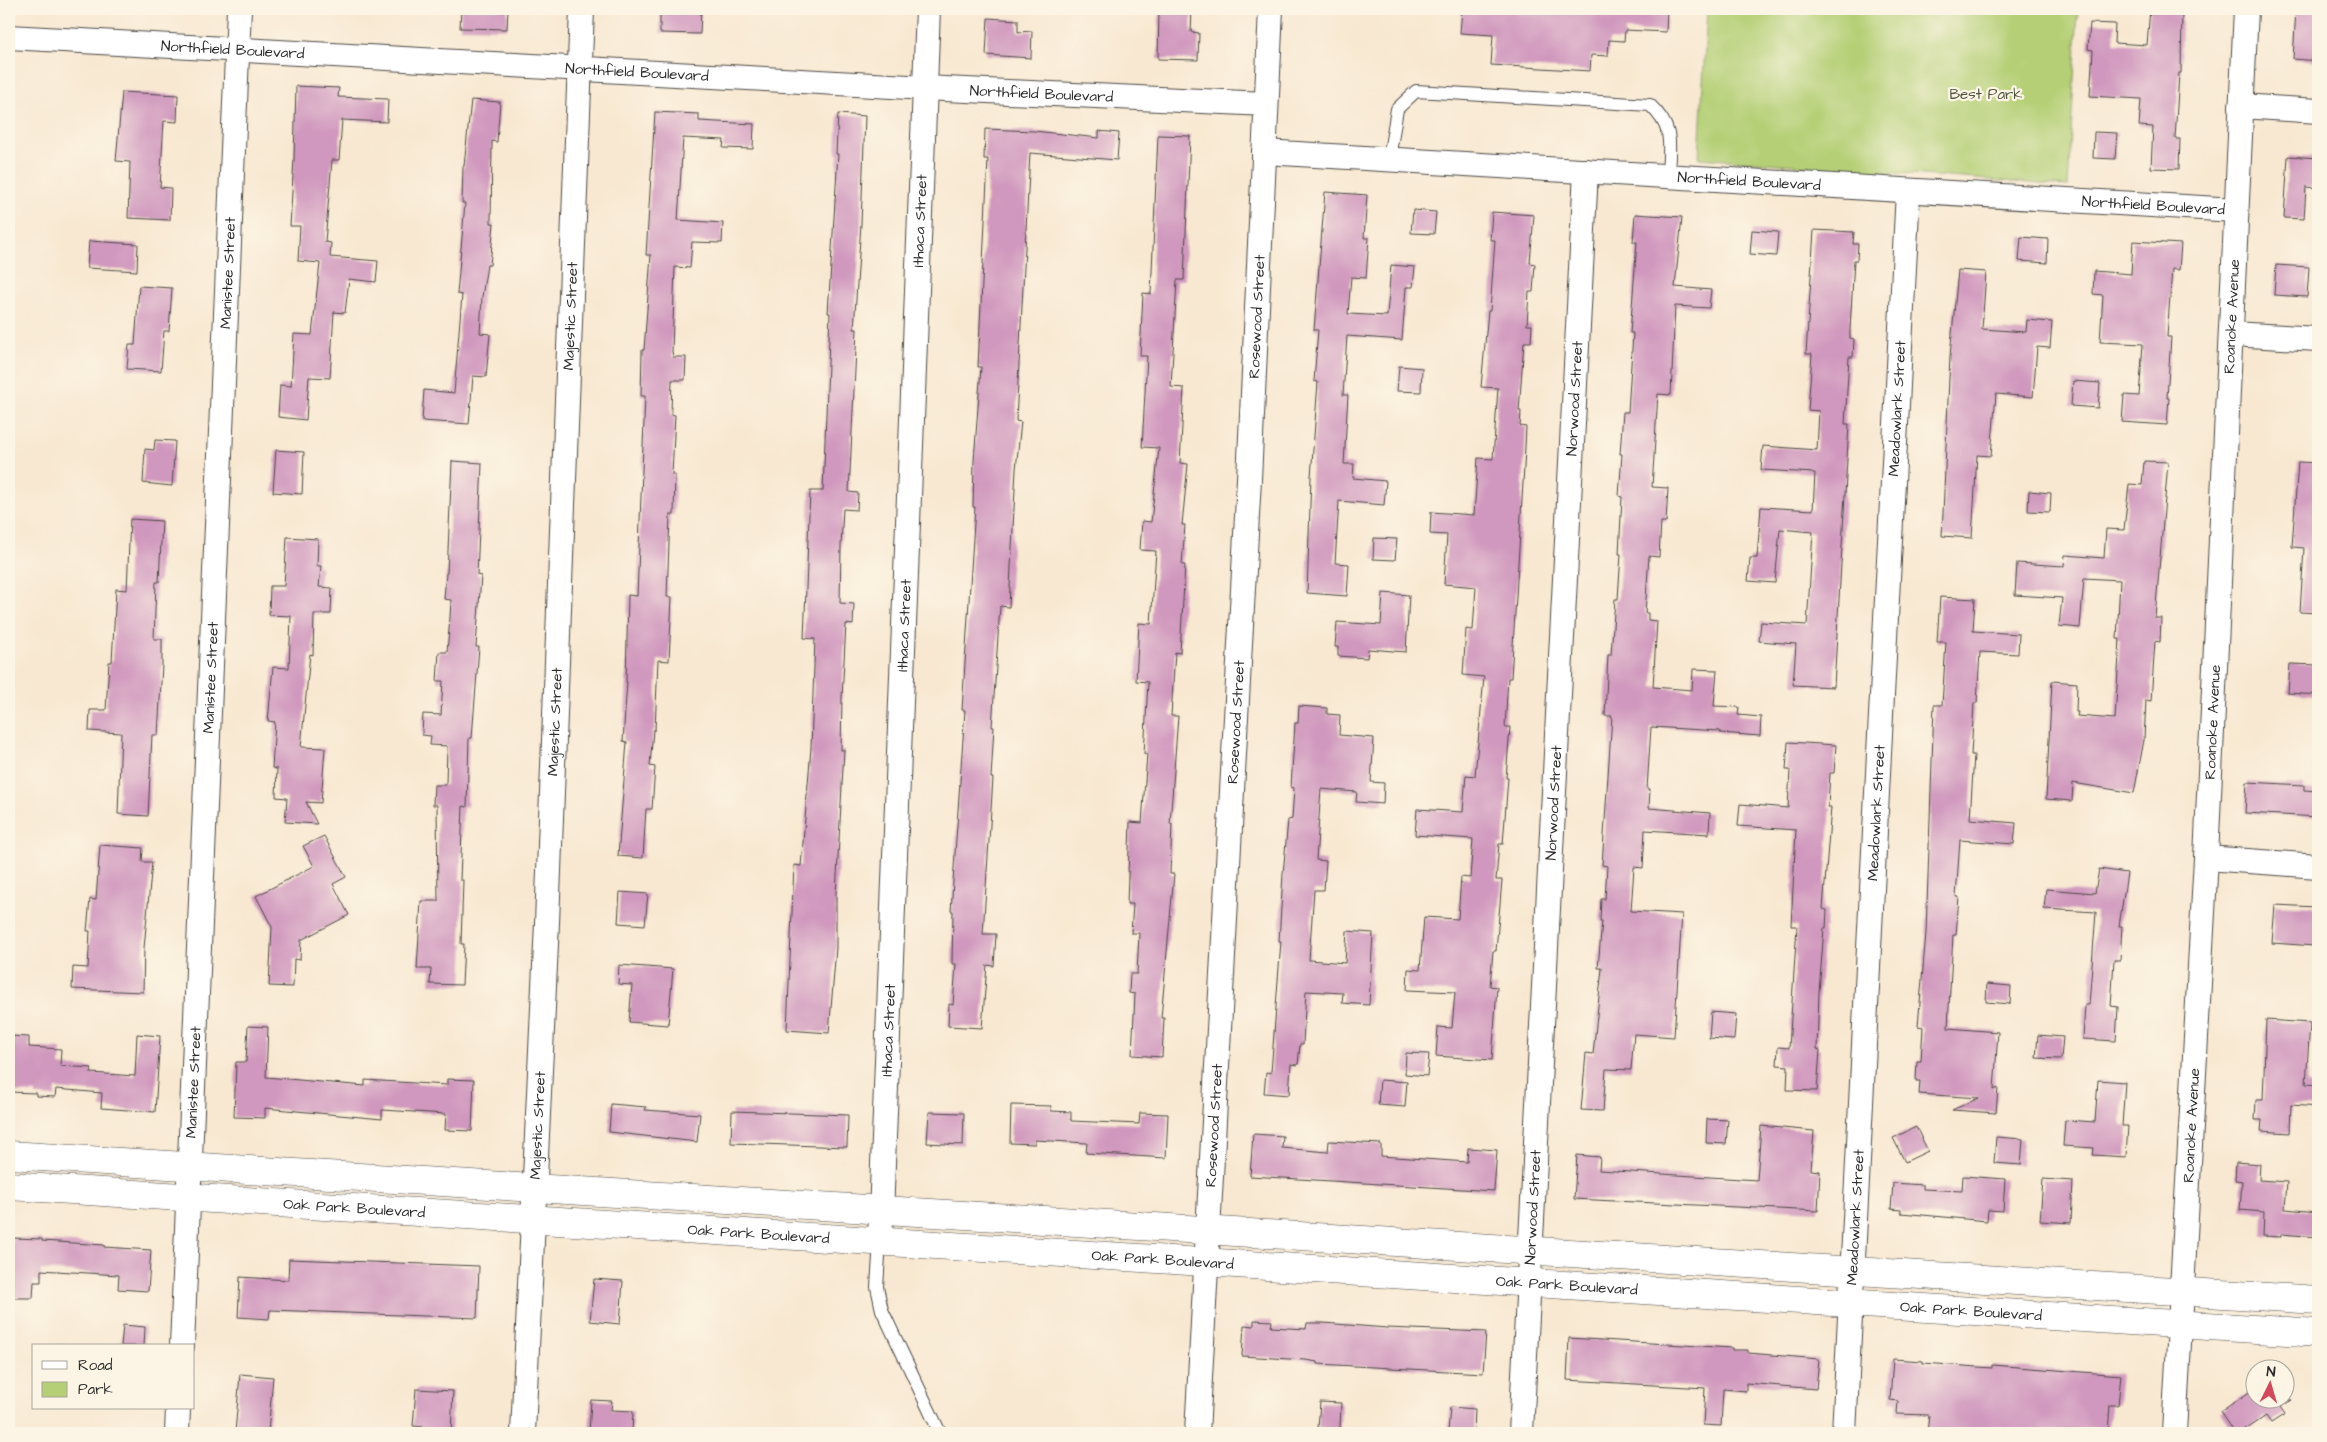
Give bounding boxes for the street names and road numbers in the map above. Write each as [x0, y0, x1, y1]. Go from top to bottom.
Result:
street label: Northfield Boulevard [160, 35, 305, 64]
street label: Northfield Boulevard [565, 57, 710, 86]
street label: Northfield Boulevard [969, 80, 1114, 107]
street label: Northfield Boulevard [1677, 166, 1822, 196]
street label: Ithaca Street [907, 174, 932, 268]
street label: Northfield Boulevard [2081, 190, 2226, 220]
street label: Manistee Street [215, 217, 241, 329]
street label: Rosewood Street [1243, 254, 1270, 379]
street label: Roanoke Avenue [2218, 259, 2245, 374]
street label: Majestic Street [558, 261, 583, 371]
street label: Norwood Street [1561, 340, 1588, 456]
street label: Meadowlark Street [1883, 340, 1911, 477]
street label: Ithaca Street [892, 579, 916, 672]
street label: Manistee Street [198, 621, 223, 734]
street label: Rosewood Street [1222, 660, 1250, 784]
street label: Roanoke Avenue [2199, 664, 2226, 780]
street label: Majestic Street [542, 667, 567, 776]
street label: Meadowlark Street [1862, 744, 1890, 881]
street label: Norwood Street [1540, 745, 1567, 861]
street label: Ithaca Street [876, 983, 901, 1077]
street label: Manistee Street [180, 1026, 206, 1139]
street label: Rosewood Street [1200, 1063, 1228, 1188]
street label: Roanoke Avenue [2177, 1068, 2205, 1183]
street label: Majestic Street [524, 1071, 551, 1180]
street label: Norwood Street [1519, 1149, 1546, 1265]
street label: Meadowlark Street [1841, 1149, 1869, 1286]
street label: Oak Park Boulevard [283, 1193, 426, 1223]
street label: Oak Park Boulevard [687, 1219, 830, 1249]
street label: Oak Park Boulevard [1091, 1244, 1235, 1274]
street label: Oak Park Boulevard [1495, 1270, 1639, 1300]
street label: Oak Park Boulevard [1899, 1296, 2043, 1326]

